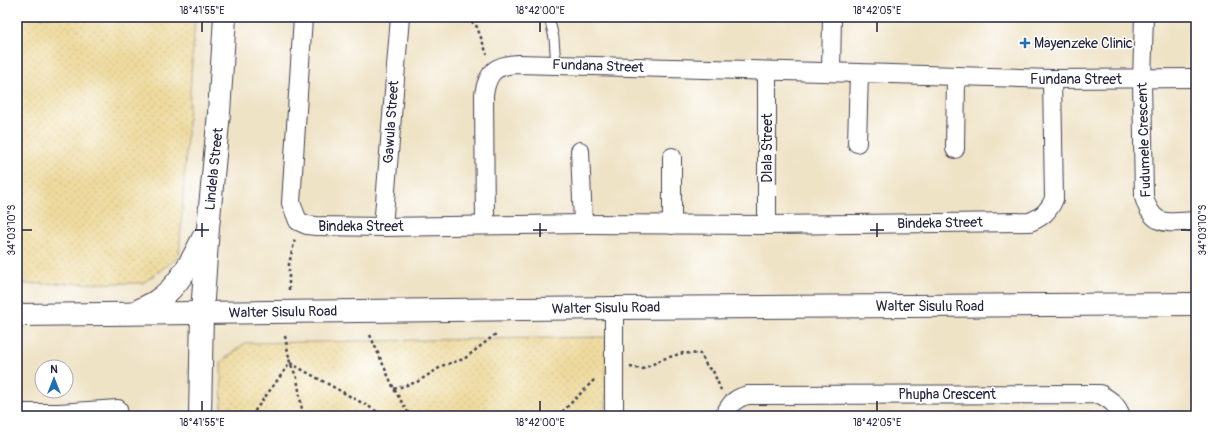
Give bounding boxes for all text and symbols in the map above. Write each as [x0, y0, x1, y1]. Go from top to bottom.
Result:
text: 18°41'55"E [179, 5, 225, 17]
text: 18°42'00"E [515, 5, 565, 17]
text: 18°42'05"E [853, 5, 901, 17]
place label: Mayenzeke Clinic [1034, 35, 1133, 52]
marker: Mayenzeke Clinic [1019, 37, 1031, 49]
street label: Fundana Street [552, 56, 645, 76]
street label: Fundana Street [1030, 71, 1122, 88]
street label: Gawula Street [380, 80, 402, 164]
street label: Fudumele Crescent [1133, 82, 1155, 198]
street label: Dlala Street [759, 113, 776, 183]
street label: Lindela Street [201, 127, 227, 211]
text: 34°03'10"S [6, 204, 18, 255]
text: 34°03'10"S [1197, 204, 1209, 255]
street label: Bindeka Street [897, 214, 983, 232]
street label: Bindeka Street [318, 218, 404, 235]
street label: Walter Sisulu Road [876, 298, 984, 315]
street label: Walter Sisulu Road [552, 299, 661, 317]
street label: Walter Sisulu Road [229, 303, 338, 321]
north arrow [34, 359, 74, 399]
text: N [50, 363, 58, 376]
street label: Phupha Crescent [898, 386, 996, 403]
text: 18°41'55"E [179, 417, 225, 429]
text: 18°42'00"E [515, 417, 565, 429]
text: 18°42'05"E [853, 417, 901, 429]

